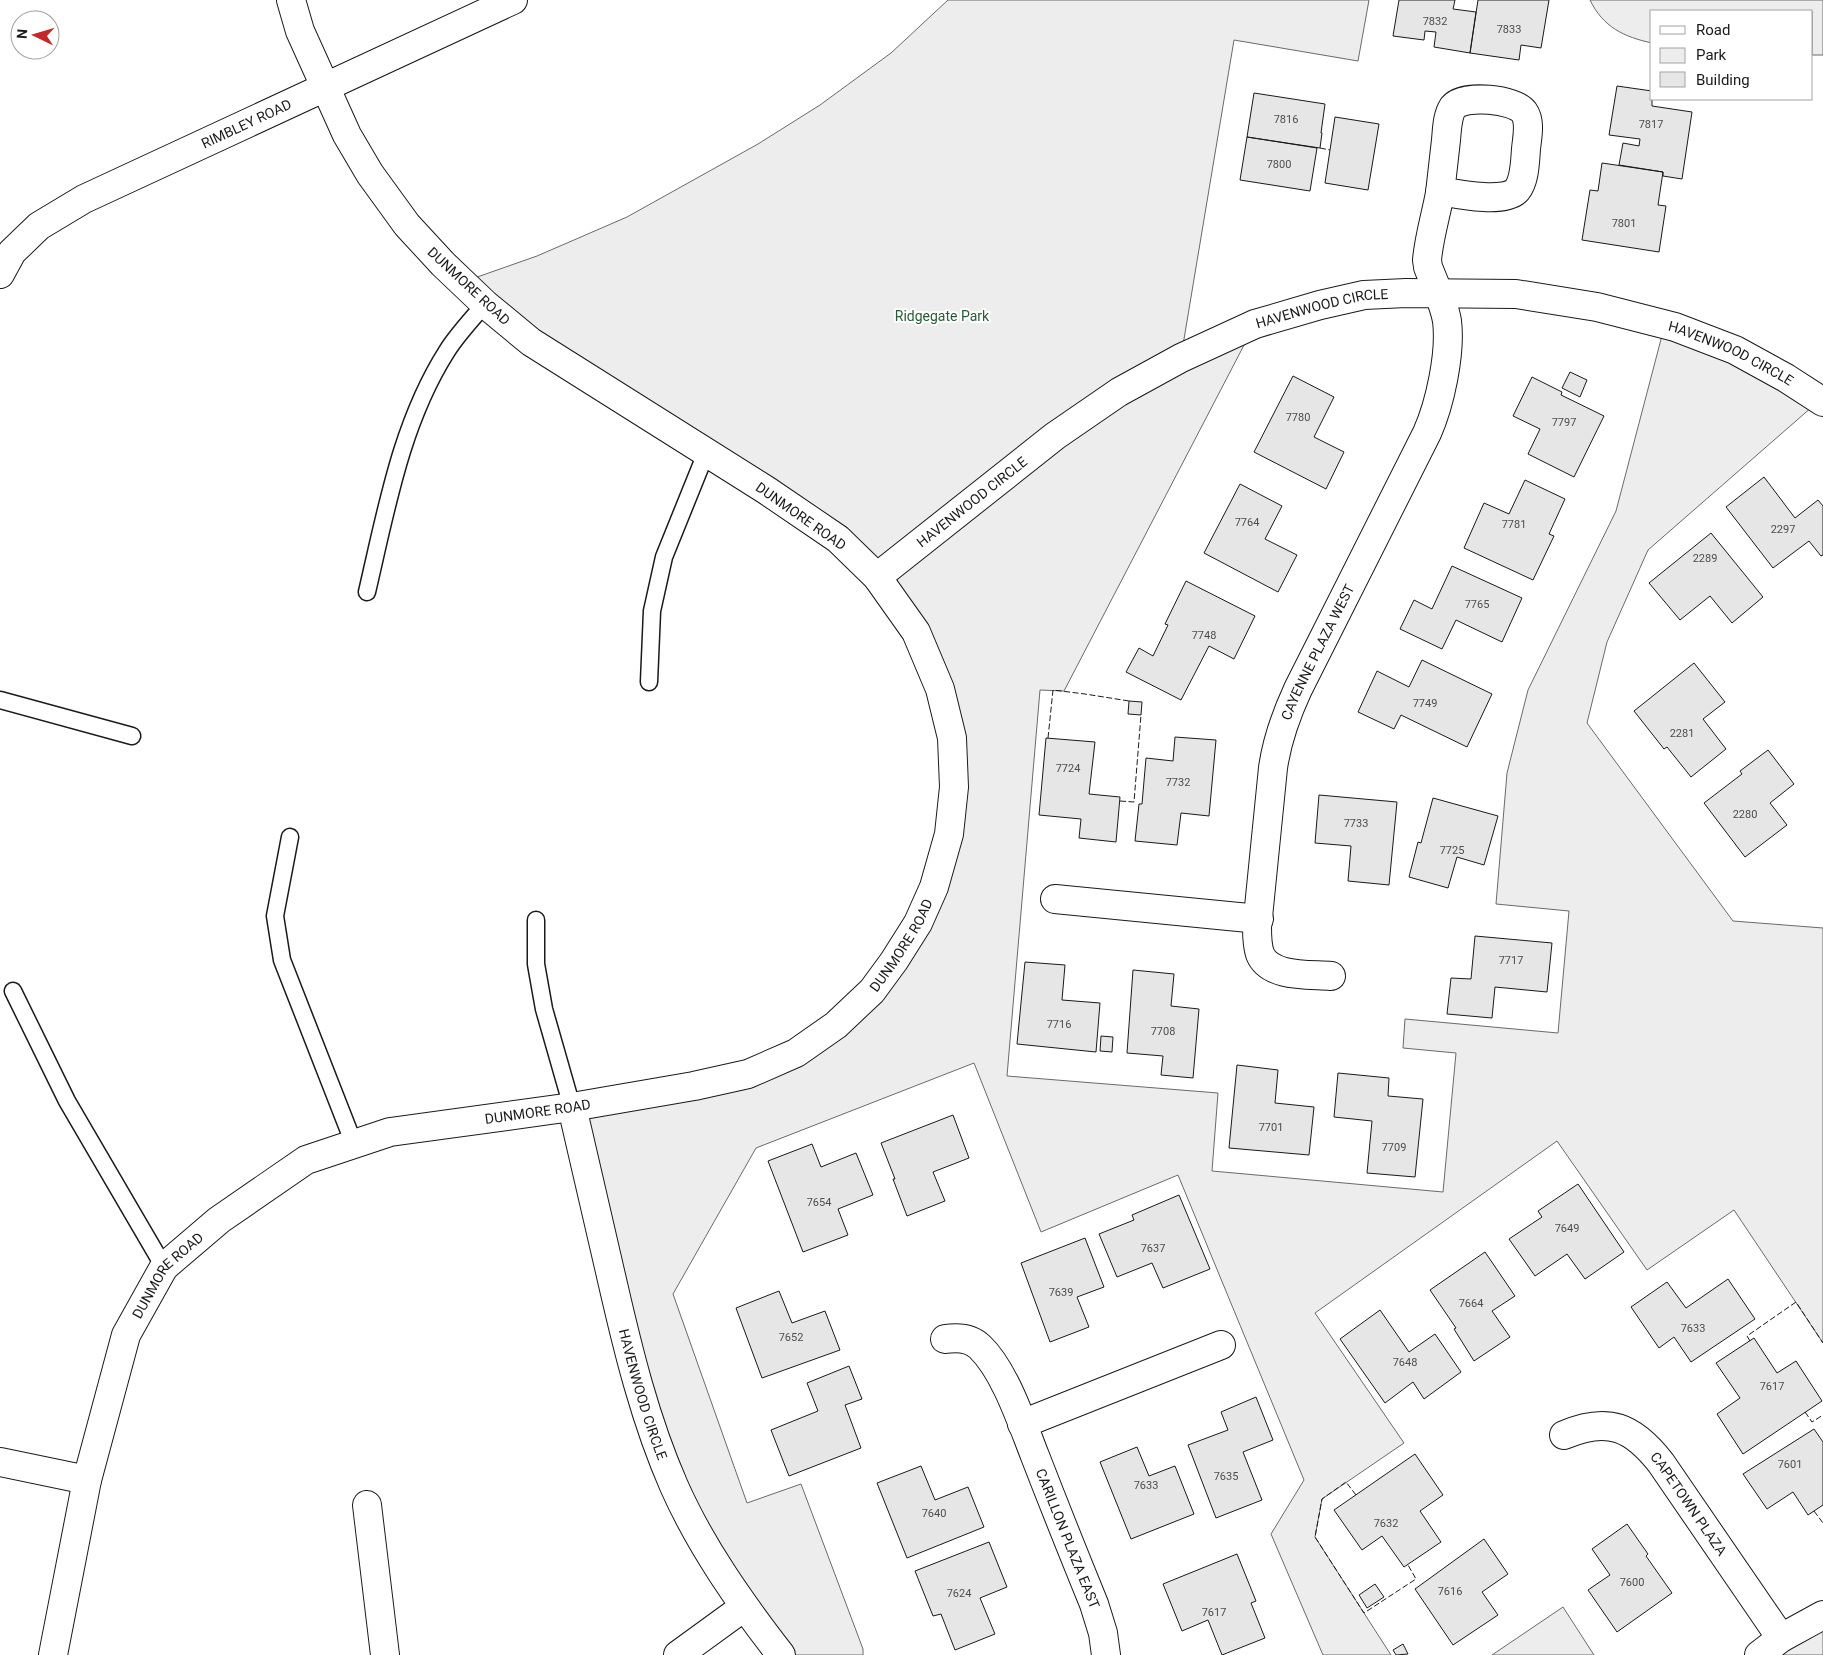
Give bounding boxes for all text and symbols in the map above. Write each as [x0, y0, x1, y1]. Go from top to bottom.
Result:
north arrow [10, 10, 60, 60]
legend [1650, 10, 1813, 100]
house number: 7832 [1423, 15, 1447, 28]
text: Road [1696, 21, 1730, 39]
house number: 7833 [1497, 23, 1521, 36]
text: N [14, 28, 30, 39]
text: Park [1696, 46, 1727, 64]
text: Building [1696, 71, 1750, 89]
street label: RIMBLEY ROAD [199, 96, 294, 151]
house number: 7816 [1274, 113, 1298, 126]
house number: 7817 [1639, 118, 1663, 131]
house number: 7800 [1267, 158, 1291, 171]
house number: 7801 [1612, 217, 1636, 230]
street label: DUNMORE ROAD [425, 244, 513, 328]
street label: HAVENWOOD CIRCLE [1254, 286, 1389, 331]
park label: Ridgegate Park [895, 308, 990, 324]
street label: HAVENWOOD CIRCLE [1667, 318, 1796, 389]
house number: 7780 [1286, 411, 1310, 424]
house number: 7797 [1552, 416, 1576, 429]
street label: HAVENWOOD CIRCLE [914, 453, 1030, 550]
street label: DUNMORE ROAD [753, 479, 849, 553]
house number: 7764 [1235, 516, 1259, 529]
house number: 7781 [1502, 518, 1526, 531]
house number: 2297 [1771, 523, 1795, 536]
house number: 2289 [1693, 552, 1717, 565]
street label: CAYENNE PLAZA WEST [1278, 581, 1358, 722]
house number: 7765 [1465, 598, 1489, 611]
house number: 7748 [1192, 629, 1216, 642]
house number: 7749 [1413, 697, 1437, 710]
house number: 2281 [1670, 727, 1694, 740]
house number: 7724 [1056, 762, 1080, 775]
house number: 7732 [1166, 776, 1190, 789]
house number: 2280 [1733, 808, 1757, 821]
house number: 7733 [1344, 817, 1368, 830]
house number: 7725 [1440, 844, 1464, 857]
street label: DUNMORE ROAD [866, 896, 936, 995]
house number: 7717 [1499, 954, 1523, 967]
house number: 7716 [1047, 1018, 1071, 1031]
house number: 7708 [1151, 1025, 1175, 1038]
street label: DUNMORE ROAD [484, 1096, 592, 1127]
house number: 7701 [1259, 1121, 1283, 1134]
house number: 7709 [1382, 1141, 1406, 1154]
house number: 7654 [807, 1196, 831, 1209]
house number: 7649 [1555, 1222, 1579, 1235]
street label: DUNMORE ROAD [129, 1229, 206, 1321]
house number: 7637 [1141, 1242, 1165, 1255]
house number: 7639 [1049, 1286, 1073, 1299]
house number: 7664 [1459, 1297, 1483, 1310]
house number: 7633 [1681, 1322, 1705, 1335]
street label: HAVENWOOD CIRCLE [616, 1327, 670, 1462]
house number: 7652 [779, 1331, 803, 1344]
house number: 7648 [1393, 1356, 1417, 1369]
house number: 7617 [1760, 1380, 1784, 1393]
street label: CAPETOWN PLAZA [1647, 1449, 1730, 1559]
house number: 7601 [1778, 1458, 1802, 1471]
street label: CARILLON PLAZA EAST [1033, 1466, 1103, 1611]
house number: 7635 [1214, 1470, 1238, 1483]
house number: 7633 [1134, 1479, 1158, 1492]
house number: 7640 [922, 1507, 946, 1520]
house number: 7632 [1374, 1517, 1398, 1530]
house number: 7600 [1620, 1576, 1644, 1589]
house number: 7616 [1438, 1585, 1462, 1598]
house number: 7624 [947, 1587, 971, 1600]
house number: 7617 [1202, 1606, 1226, 1619]

